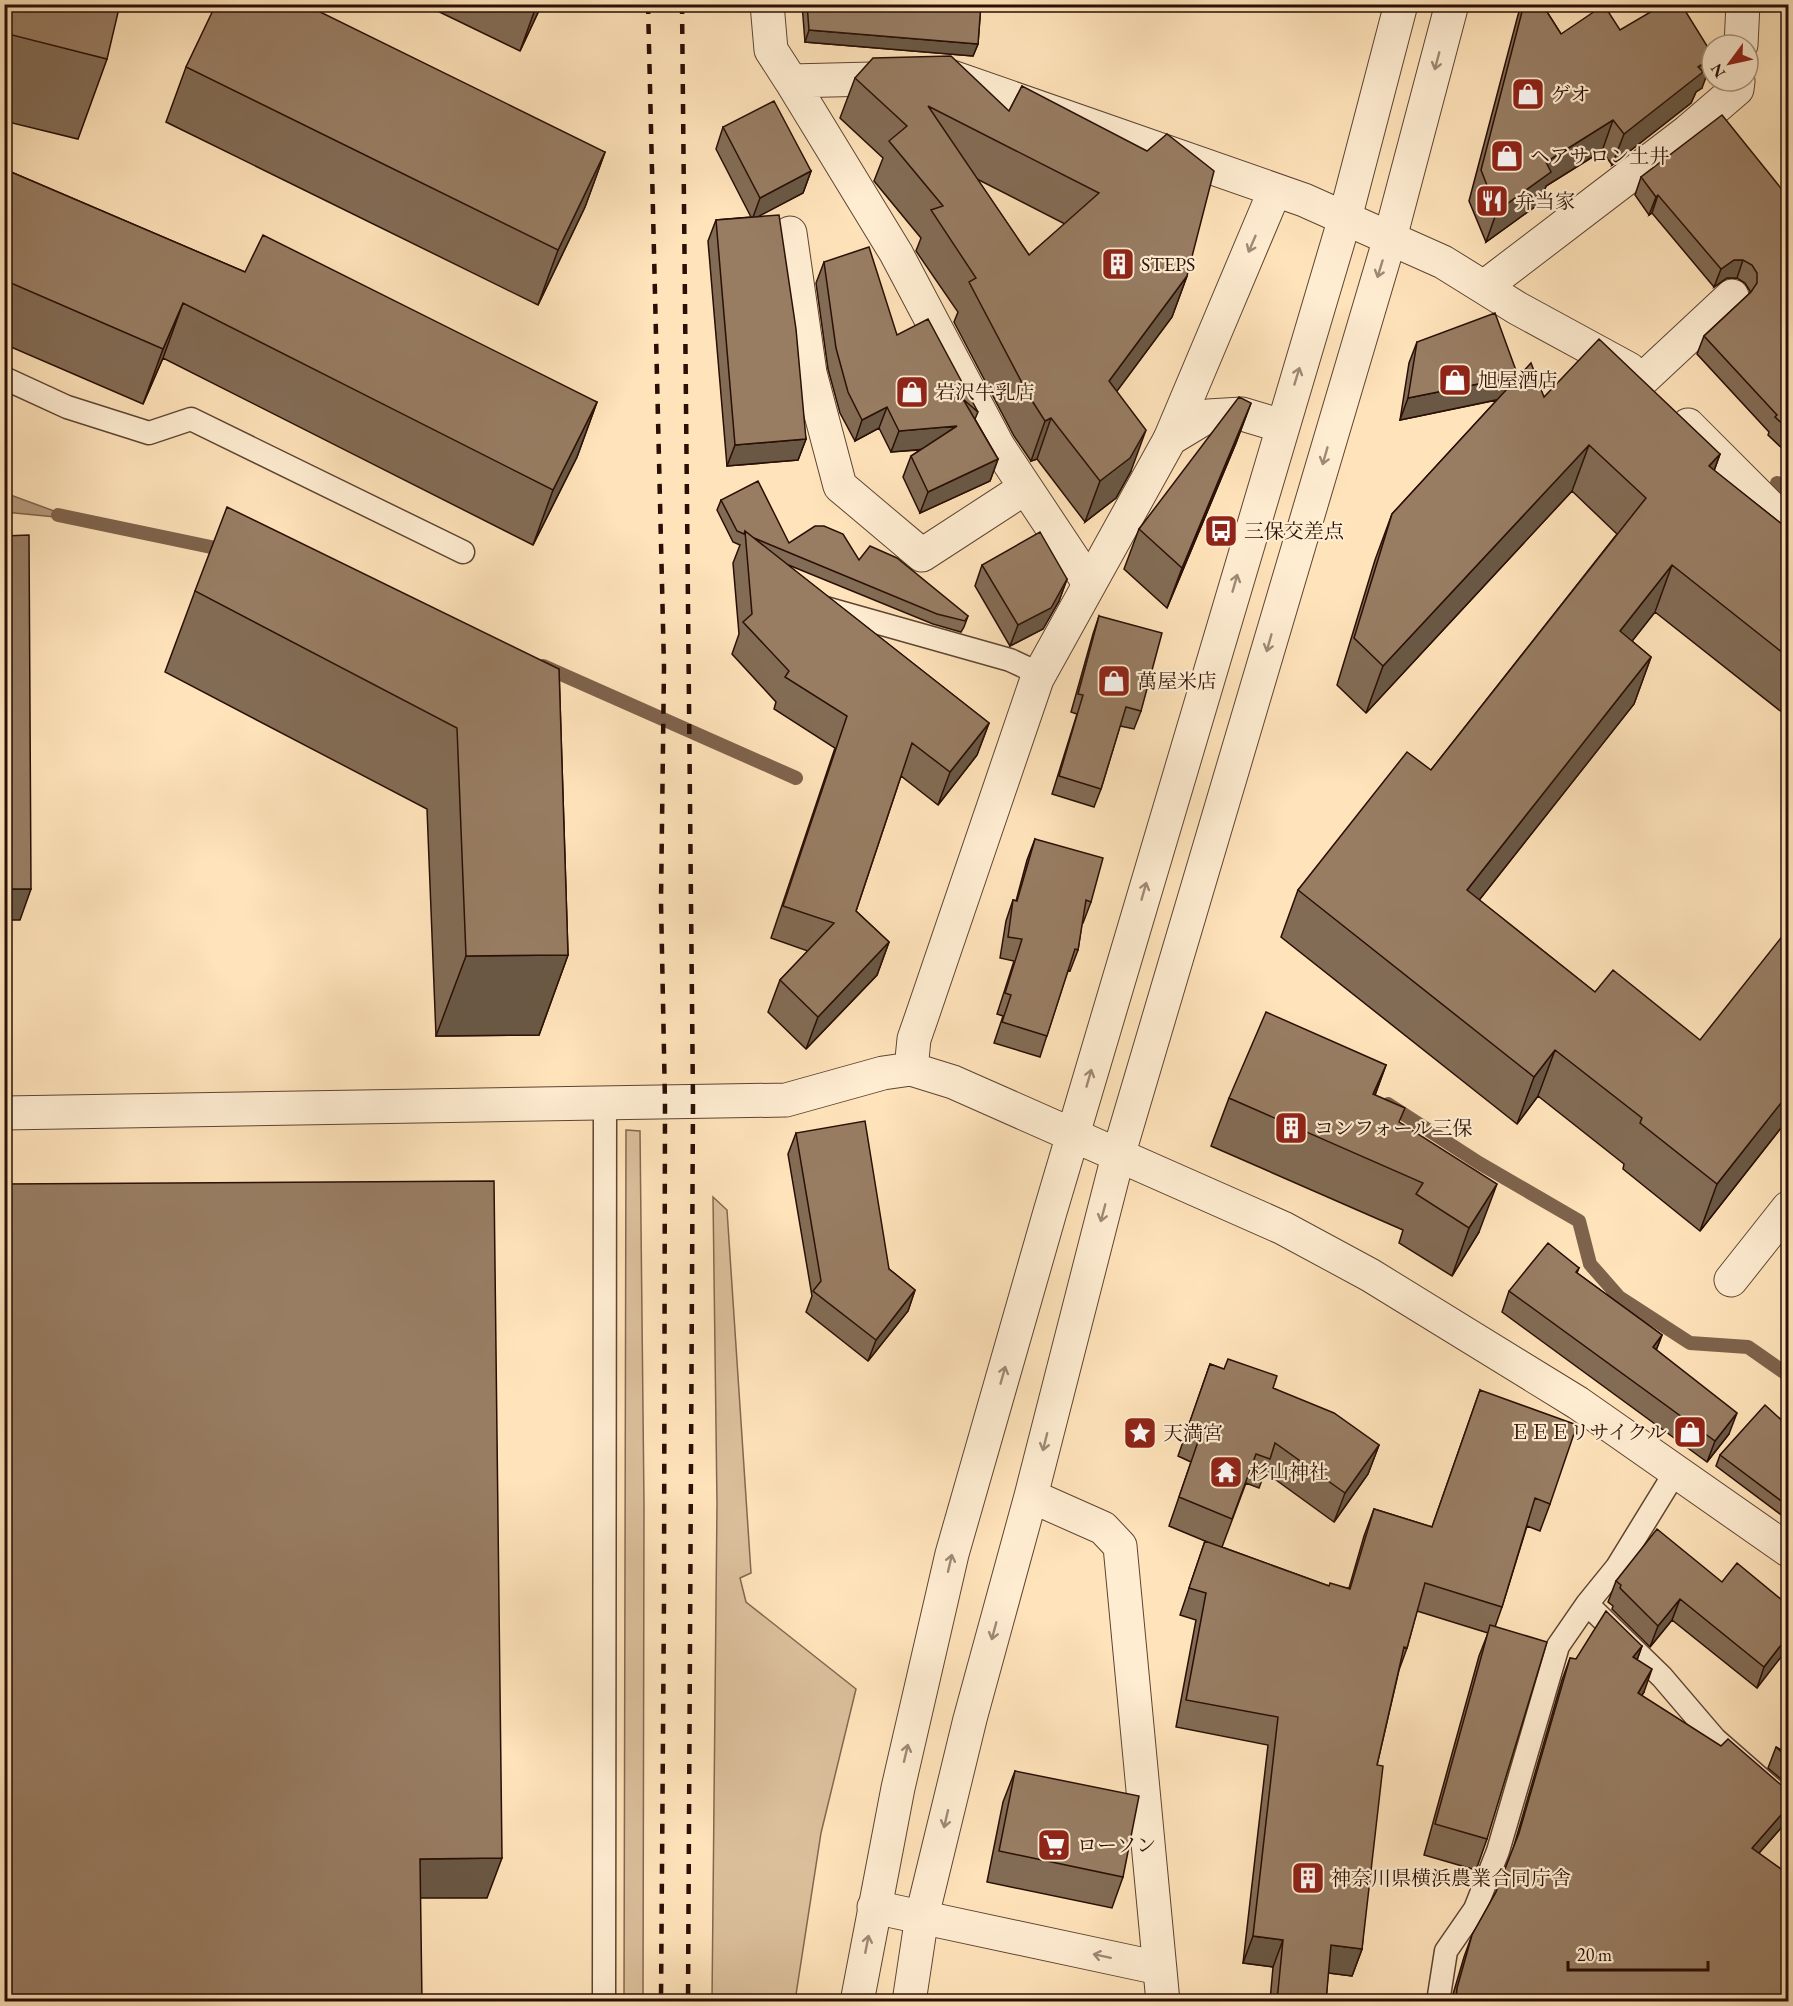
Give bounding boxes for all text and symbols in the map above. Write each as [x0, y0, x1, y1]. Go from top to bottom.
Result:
north arrow [1700, 33, 1760, 93]
one-way arrow [1431, 51, 1442, 70]
text: N [1705, 60, 1730, 82]
shop icon: ゲオ [1510, 76, 1546, 112]
place label: ゲオ [1551, 81, 1591, 107]
shop icon: ヘアサロン土井 [1489, 138, 1525, 174]
place label: ヘアサロン土井 [1530, 143, 1669, 169]
restaurant icon: 弁当家 [1474, 183, 1510, 219]
place label: 弁当家 [1515, 188, 1575, 214]
one-way arrow [1246, 235, 1257, 253]
building icon: STEPS [1100, 246, 1136, 282]
place label: STEPS [1141, 251, 1195, 277]
one-way arrow [1374, 259, 1385, 278]
shop icon: 旭屋酒店 [1437, 362, 1473, 398]
one-way arrow [1292, 367, 1303, 386]
place label: 旭屋酒店 [1478, 367, 1558, 393]
shop icon: 岩沢牛乳店 [894, 374, 930, 410]
place label: 岩沢牛乳店 [935, 379, 1035, 405]
one-way arrow [1319, 446, 1330, 465]
bus stop icon: 三保交差点 [1203, 513, 1239, 549]
place label: 三保交差点 [1244, 518, 1344, 544]
one-way arrow [1230, 574, 1241, 593]
one-way arrow [1263, 633, 1274, 652]
shop icon: 萬屋米店 [1096, 663, 1132, 699]
place label: 萬屋米店 [1137, 668, 1217, 694]
one-way arrow [1139, 882, 1150, 901]
one-way arrow [1084, 1069, 1095, 1088]
building icon: コンフォール三保 [1273, 1110, 1309, 1146]
place label: コンフォール三保 [1314, 1115, 1473, 1141]
one-way arrow [1097, 1203, 1108, 1222]
one-way arrow [998, 1366, 1009, 1385]
shop icon: ＥＥＥリサイクル [1672, 1414, 1708, 1450]
place icon: 天満宮 [1122, 1415, 1158, 1451]
place label: ＥＥＥリサイクル [1510, 1419, 1667, 1445]
place label: 天満宮 [1163, 1420, 1223, 1446]
one-way arrow [1038, 1433, 1050, 1452]
temple icon: 杉山神社 [1208, 1454, 1244, 1490]
place label: 杉山神社 [1249, 1459, 1329, 1485]
one-way arrow [945, 1554, 957, 1573]
one-way arrow [988, 1621, 999, 1640]
one-way arrow [901, 1744, 912, 1763]
one-way arrow [939, 1810, 951, 1829]
supermarket icon: ローソン [1036, 1827, 1072, 1863]
place label: ローソン [1077, 1832, 1156, 1858]
building icon: 神奈川県横浜農業合同庁舎 [1290, 1860, 1326, 1896]
place label: 神奈川県横浜農業合同庁舎 [1331, 1865, 1571, 1891]
scale bar [1568, 1934, 1708, 1972]
one-way arrow [862, 1935, 873, 1954]
text: 20 m [1577, 1943, 1612, 1966]
one-way arrow [1093, 1949, 1112, 1961]

